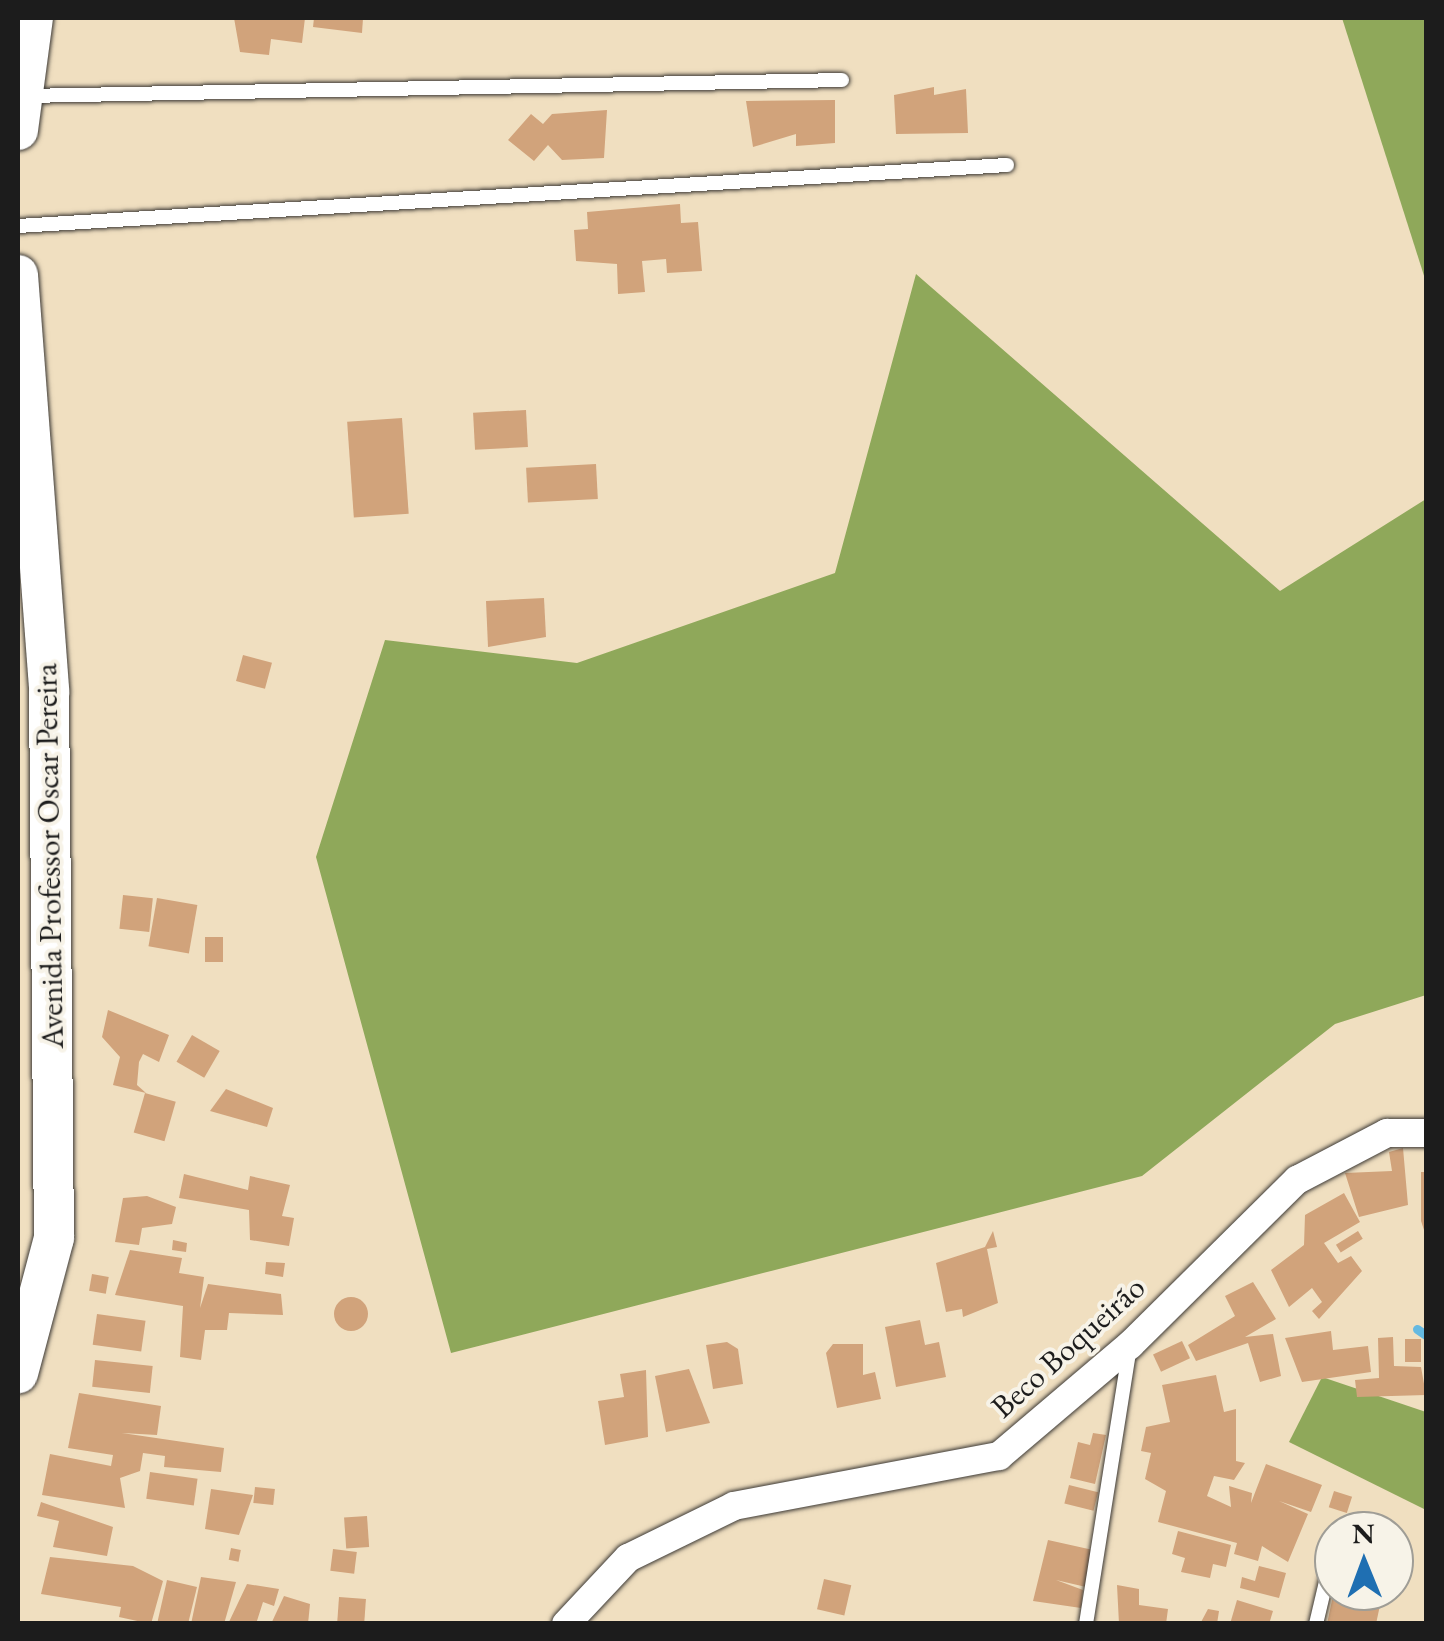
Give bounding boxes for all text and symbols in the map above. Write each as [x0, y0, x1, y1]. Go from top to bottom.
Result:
street label: Avenida Professor Oscar Pereira [26, 663, 72, 1049]
street label: Beco Boqueirão [983, 1268, 1153, 1426]
north arrow [1314, 1511, 1414, 1611]
text: N [1352, 1515, 1375, 1551]

